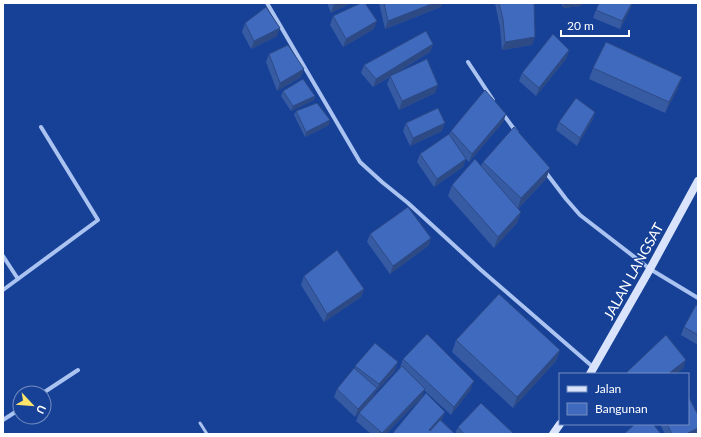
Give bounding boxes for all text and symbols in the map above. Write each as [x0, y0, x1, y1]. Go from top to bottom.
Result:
scale bar [561, 12, 629, 38]
text: 20 m [567, 18, 594, 33]
street label: JALAN LANGSAT [599, 219, 667, 322]
legend [559, 373, 689, 425]
text: Jalan [595, 381, 621, 396]
north arrow [12, 385, 52, 425]
text: Bangunan [595, 401, 648, 416]
text: U [34, 403, 49, 416]

